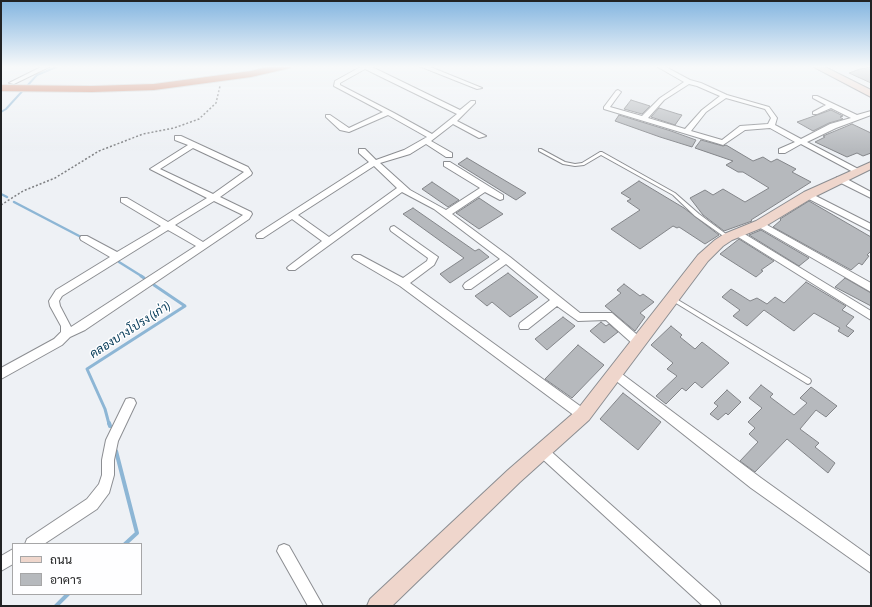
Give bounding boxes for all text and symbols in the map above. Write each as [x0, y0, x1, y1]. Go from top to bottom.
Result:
water label: คลองบางโปรง (เก่า) [87, 299, 173, 361]
legend [12, 543, 142, 595]
text: ถนน [50, 553, 72, 567]
text: อาคาร [50, 573, 82, 587]

